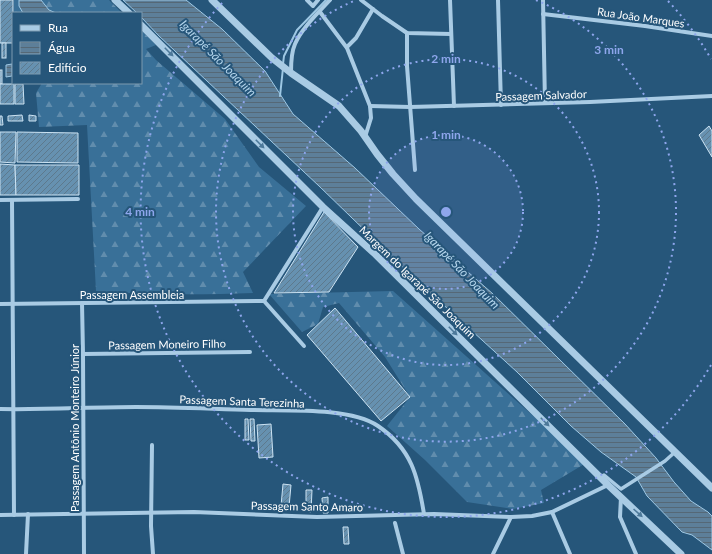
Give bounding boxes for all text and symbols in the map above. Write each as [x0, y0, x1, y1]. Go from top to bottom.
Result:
street label: Rua João Marques [596, 4, 686, 30]
legend [12, 12, 142, 84]
water label: Igarapé São Joaquim [177, 17, 259, 99]
text: Rua [48, 20, 68, 35]
text: Água [48, 40, 75, 55]
text: 3 min [594, 42, 624, 57]
one-way arrow [164, 47, 173, 57]
text: 2 min [431, 51, 461, 66]
text: Edifício [48, 60, 87, 75]
street label: Passagem Salvador [495, 87, 587, 103]
text: 1 min [431, 127, 461, 142]
one-way arrow [255, 139, 265, 149]
text: 4 min [125, 204, 155, 219]
centre of rings [439, 205, 453, 219]
street label: Margem do Igarapé São Joaquim [357, 223, 479, 341]
water label: Igarapé São Joaquim [421, 228, 503, 312]
street label: Passagem Assembleia [80, 288, 184, 301]
one-way arrow [448, 326, 457, 336]
street label: Passagem Moneiro Filho [108, 336, 226, 352]
street label: Passagem Antônio Monteiro Júnior [68, 344, 81, 512]
street label: Passagem Santa Terezinha [179, 392, 305, 410]
one-way arrow [540, 417, 550, 427]
street label: Passagem Santo Amaro [251, 499, 363, 513]
one-way arrow [633, 508, 643, 517]

